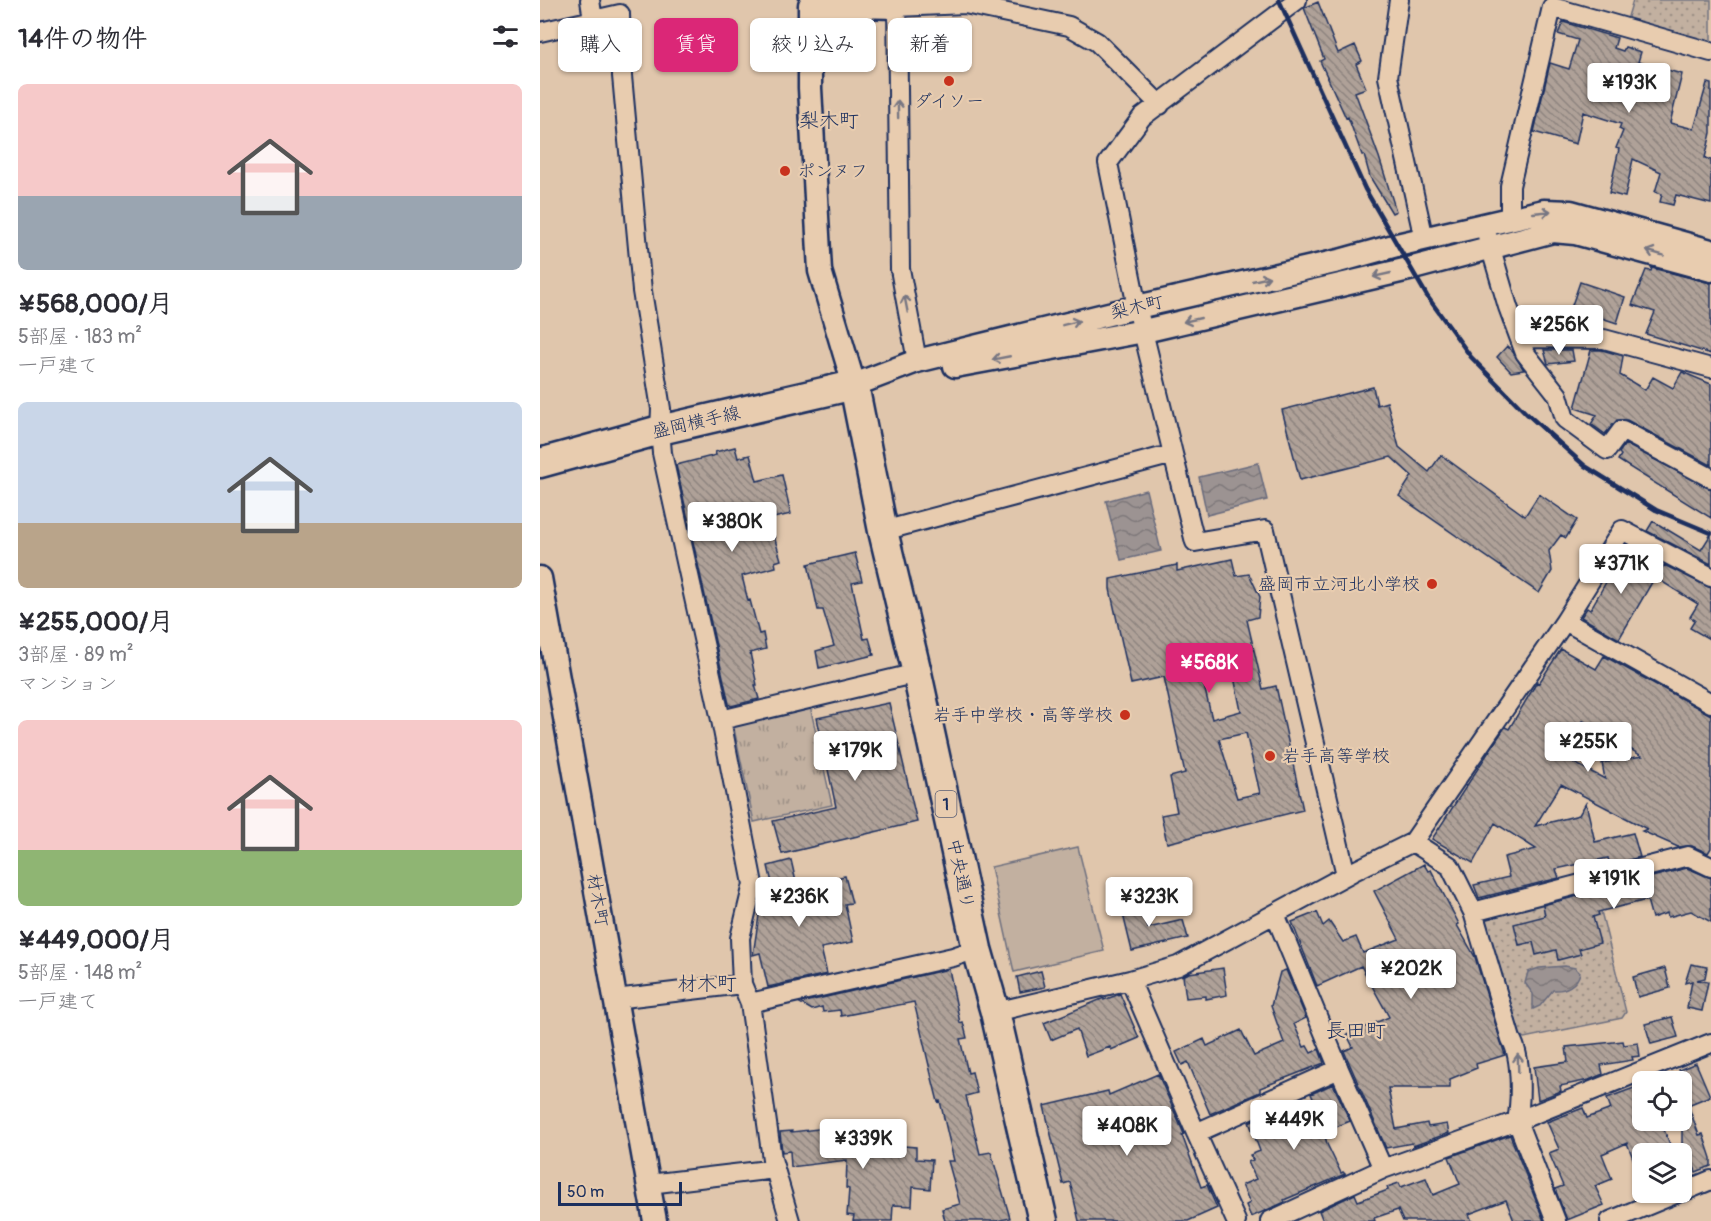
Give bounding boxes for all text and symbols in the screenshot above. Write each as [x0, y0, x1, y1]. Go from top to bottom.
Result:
chip: 購入 [558, 18, 642, 72]
chip: 賃貸 [654, 18, 738, 72]
chip: 絞り込み [750, 18, 876, 72]
chip: 新着 [888, 18, 972, 72]
icon: filters [489, 20, 522, 53]
text: 14件の物件 [18, 23, 147, 55]
pin: ¥193K [1587, 63, 1671, 114]
text: ¥193K [1601, 70, 1657, 95]
marker: ダイソー [942, 74, 956, 88]
place label: ダイソー [914, 90, 984, 113]
one-way arrow [892, 100, 904, 120]
district label: 梨木町 [799, 108, 859, 133]
icon: home [216, 123, 324, 231]
place label: ポンヌフ [797, 160, 868, 183]
marker: ポンヌフ [778, 164, 792, 178]
one-way arrow [1531, 206, 1551, 217]
one-way arrow [1646, 247, 1665, 258]
one-way arrow [1373, 270, 1392, 281]
one-way arrow [1251, 272, 1270, 284]
text: ¥568,000/月 [18, 288, 174, 320]
street label: 梨木町 [1108, 290, 1166, 325]
one-way arrow [900, 294, 911, 314]
pin: ¥256K [1517, 305, 1601, 356]
text: ¥256K [1529, 312, 1589, 337]
one-way arrow [1183, 314, 1202, 326]
one-way arrow [1061, 316, 1080, 328]
text: 5部屋 · 183 m² [18, 324, 142, 349]
one-way arrow [992, 352, 1011, 363]
text: 一戸建て [18, 353, 98, 378]
street label: 盛岡横手線 [650, 401, 743, 444]
icon: home [216, 441, 324, 549]
pin: ¥380K [690, 502, 774, 553]
text: ¥380K [702, 509, 762, 534]
pin: ¥371K [1579, 544, 1663, 595]
text: ¥371K [1593, 551, 1649, 576]
place label: 盛岡市立河北小学校 [1258, 573, 1420, 596]
marker: 盛岡市立河北小学校 [1425, 577, 1439, 591]
text: ¥255,000/月 [18, 606, 174, 638]
text: 3部屋 · 89 m² [18, 642, 134, 667]
pin: ¥568K [1167, 643, 1251, 694]
text: ¥568K [1180, 650, 1238, 675]
text: マンション [18, 671, 117, 696]
place label: 岩手中学校・高等学校 [933, 704, 1113, 727]
marker: 岩手中学校・高等学校 [1118, 708, 1132, 722]
pin: ¥255K [1546, 722, 1630, 773]
text: ¥255K [1559, 729, 1617, 754]
pin: ¥179K [813, 731, 897, 782]
text: ¥179K [828, 738, 882, 763]
place label: 岩手高等学校 [1282, 745, 1390, 768]
marker: 岩手高等学校 [1263, 749, 1277, 763]
icon: home [216, 759, 324, 867]
road number: 1 [936, 791, 956, 817]
street label: 中央通り [942, 836, 979, 912]
pin: ¥191K [1572, 859, 1656, 910]
text: ¥191K [1588, 866, 1640, 891]
street label: 材木町 [581, 872, 614, 929]
pin: ¥236K [757, 877, 841, 928]
pin: ¥323K [1107, 877, 1191, 928]
text: ¥236K [769, 884, 829, 909]
text: ¥323K [1120, 884, 1178, 909]
text: ¥449,000/月 [18, 924, 175, 956]
pin: ¥202K [1369, 949, 1453, 1000]
text: ¥202K [1380, 956, 1442, 981]
text: 5部屋 · 148 m² [18, 960, 142, 985]
district label: 材木町 [677, 971, 737, 996]
text: 一戸建て [18, 989, 98, 1014]
district label: 長田町 [1326, 1018, 1386, 1043]
one-way arrow [1512, 1053, 1524, 1073]
map controls [1632, 1071, 1692, 1203]
button: locate [1632, 1071, 1692, 1131]
pin: ¥449K [1252, 1100, 1336, 1151]
pin: ¥408K [1085, 1106, 1169, 1157]
text: ¥449K [1264, 1107, 1324, 1132]
text: ¥408K [1096, 1113, 1158, 1138]
pin: ¥339K [821, 1119, 905, 1170]
text: ¥339K [834, 1126, 892, 1151]
button: layers [1632, 1143, 1692, 1203]
scale bar [558, 1179, 682, 1206]
text: 50 m [567, 1182, 604, 1202]

